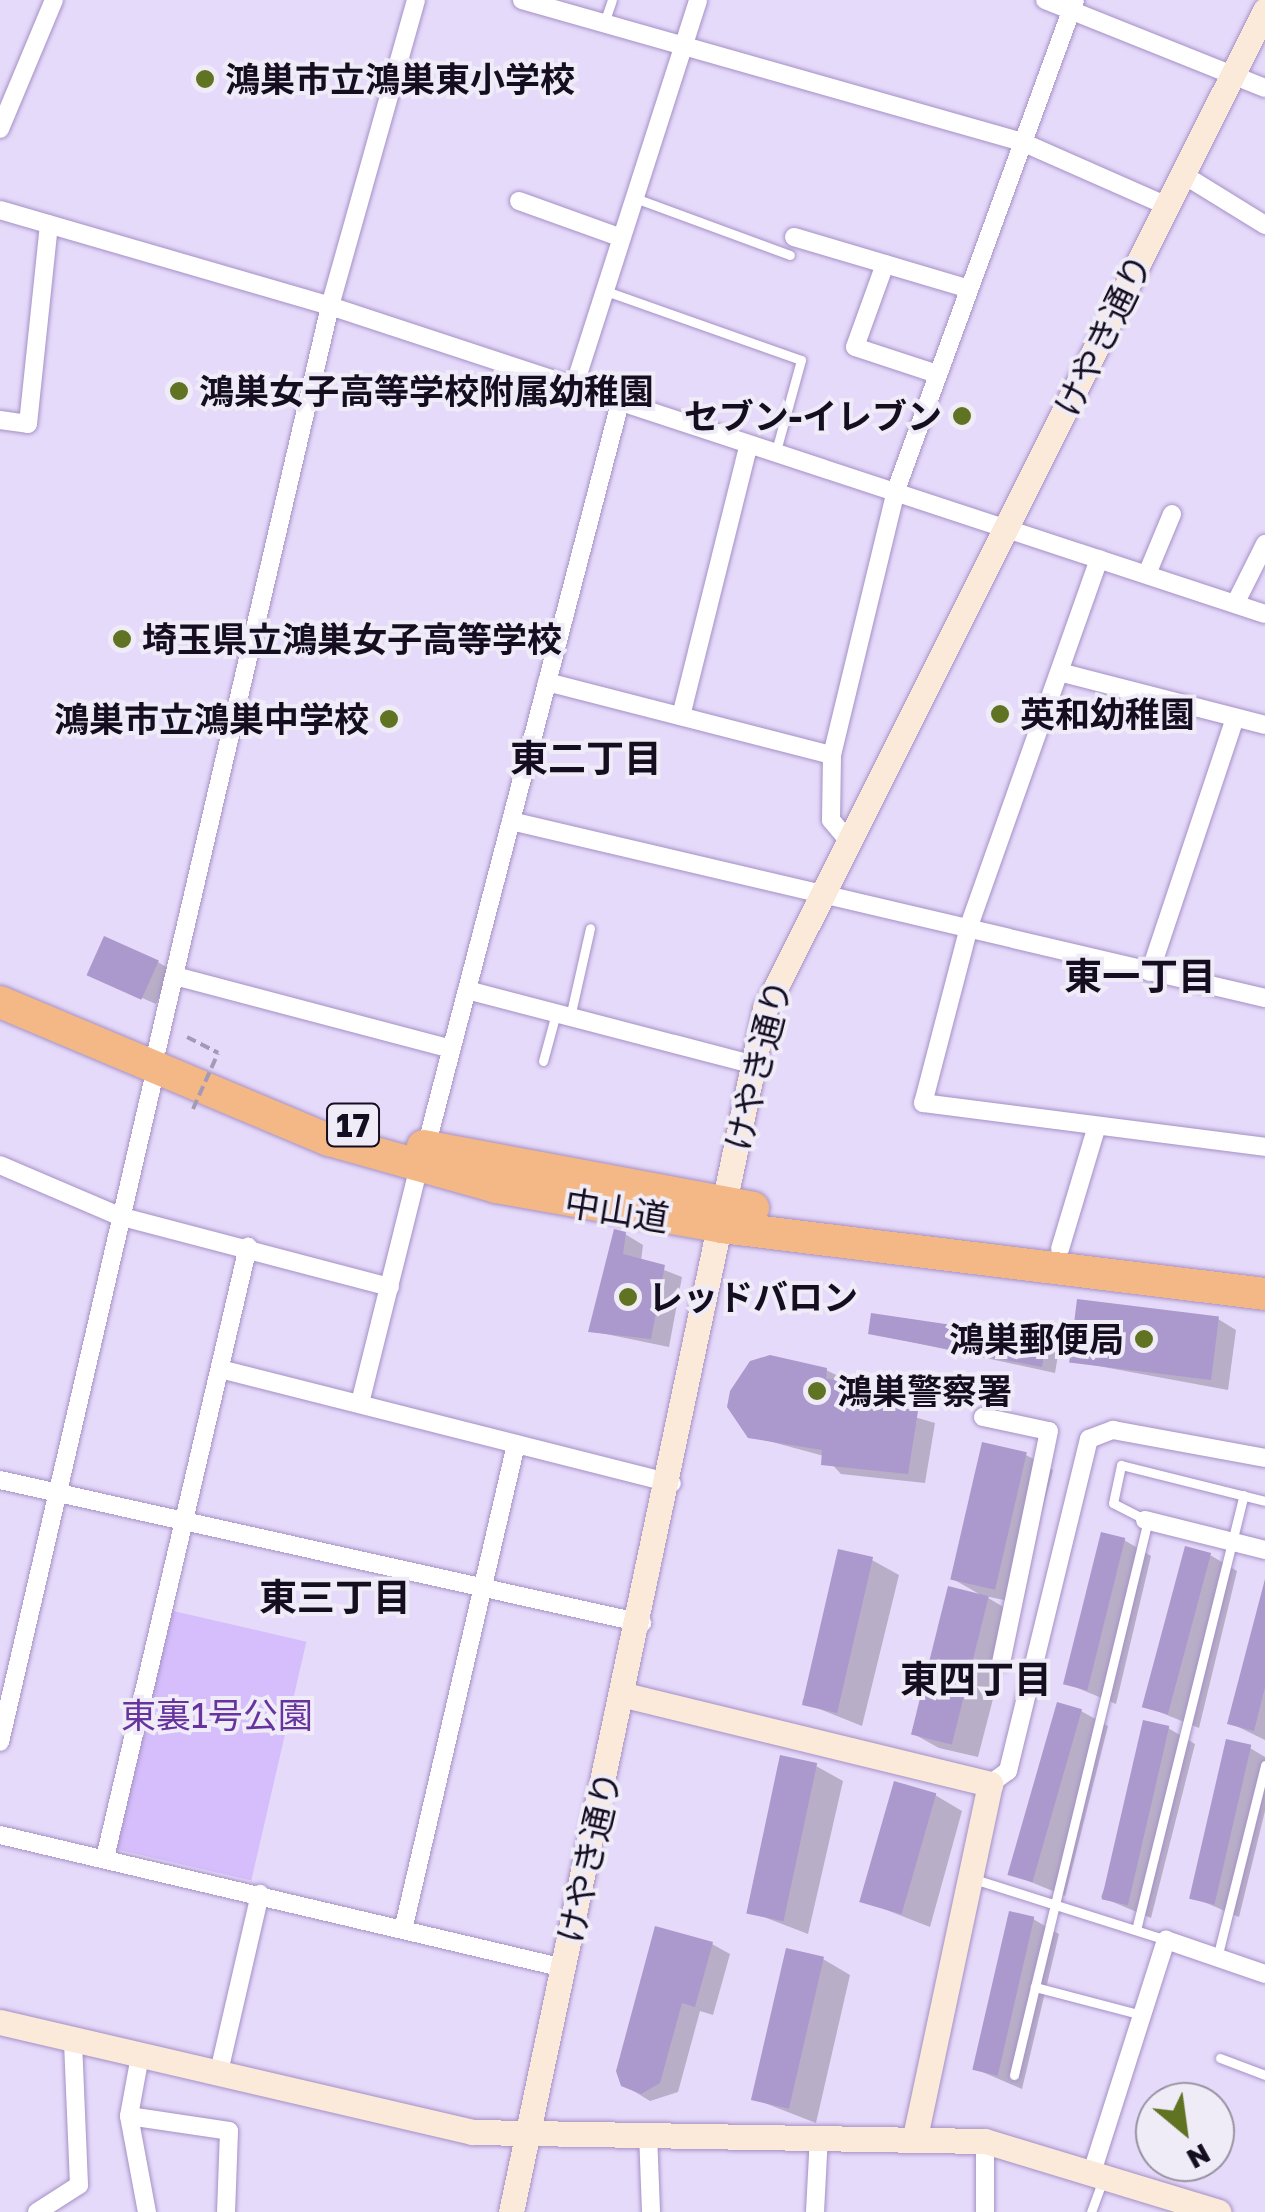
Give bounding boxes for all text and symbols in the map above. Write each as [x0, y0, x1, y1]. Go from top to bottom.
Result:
place label: 鴻巣市立鴻巣東小学校 [225, 58, 575, 100]
marker: 鴻巣市立鴻巣東小学校 [194, 68, 216, 90]
street label: けやき通り [1046, 247, 1160, 423]
place label: 鴻巣女子高等学校附属幼稚園 [199, 370, 654, 412]
marker: 鴻巣女子高等学校附属幼稚園 [168, 380, 190, 402]
place label: セブン-イレブン [684, 395, 942, 437]
marker: セブン-イレブン [951, 405, 973, 427]
place label: 埼玉県立鴻巣女子高等学校 [142, 618, 562, 660]
marker: 埼玉県立鴻巣女子高等学校 [111, 628, 133, 650]
place label: 英和幼稚園 [1020, 693, 1195, 735]
place label: 鴻巣市立鴻巣中学校 [54, 698, 369, 740]
marker: 英和幼稚園 [989, 703, 1011, 725]
marker: 鴻巣市立鴻巣中学校 [378, 708, 400, 730]
district label: 東二丁目 [510, 735, 662, 781]
district label: 東一丁目 [1064, 953, 1216, 999]
street label: けやき通り [716, 975, 800, 1155]
road number: 17 [326, 1098, 380, 1152]
street label: 中山道 [562, 1181, 672, 1239]
place label: レッドバロン [648, 1276, 858, 1318]
marker: レッドバロン [617, 1286, 639, 1308]
place label: 鴻巣郵便局 [949, 1318, 1124, 1360]
marker: 鴻巣郵便局 [1133, 1328, 1155, 1350]
place label: 鴻巣警察署 [837, 1370, 1012, 1412]
marker: 鴻巣警察署 [806, 1380, 828, 1402]
district label: 東三丁目 [259, 1574, 411, 1620]
district label: 東四丁目 [900, 1656, 1052, 1702]
park label: 東裏1号公園 [121, 1694, 313, 1736]
street label: けやき通り [549, 1767, 629, 1947]
north arrow [1135, 2082, 1235, 2182]
text: N [1182, 2137, 1216, 2177]

